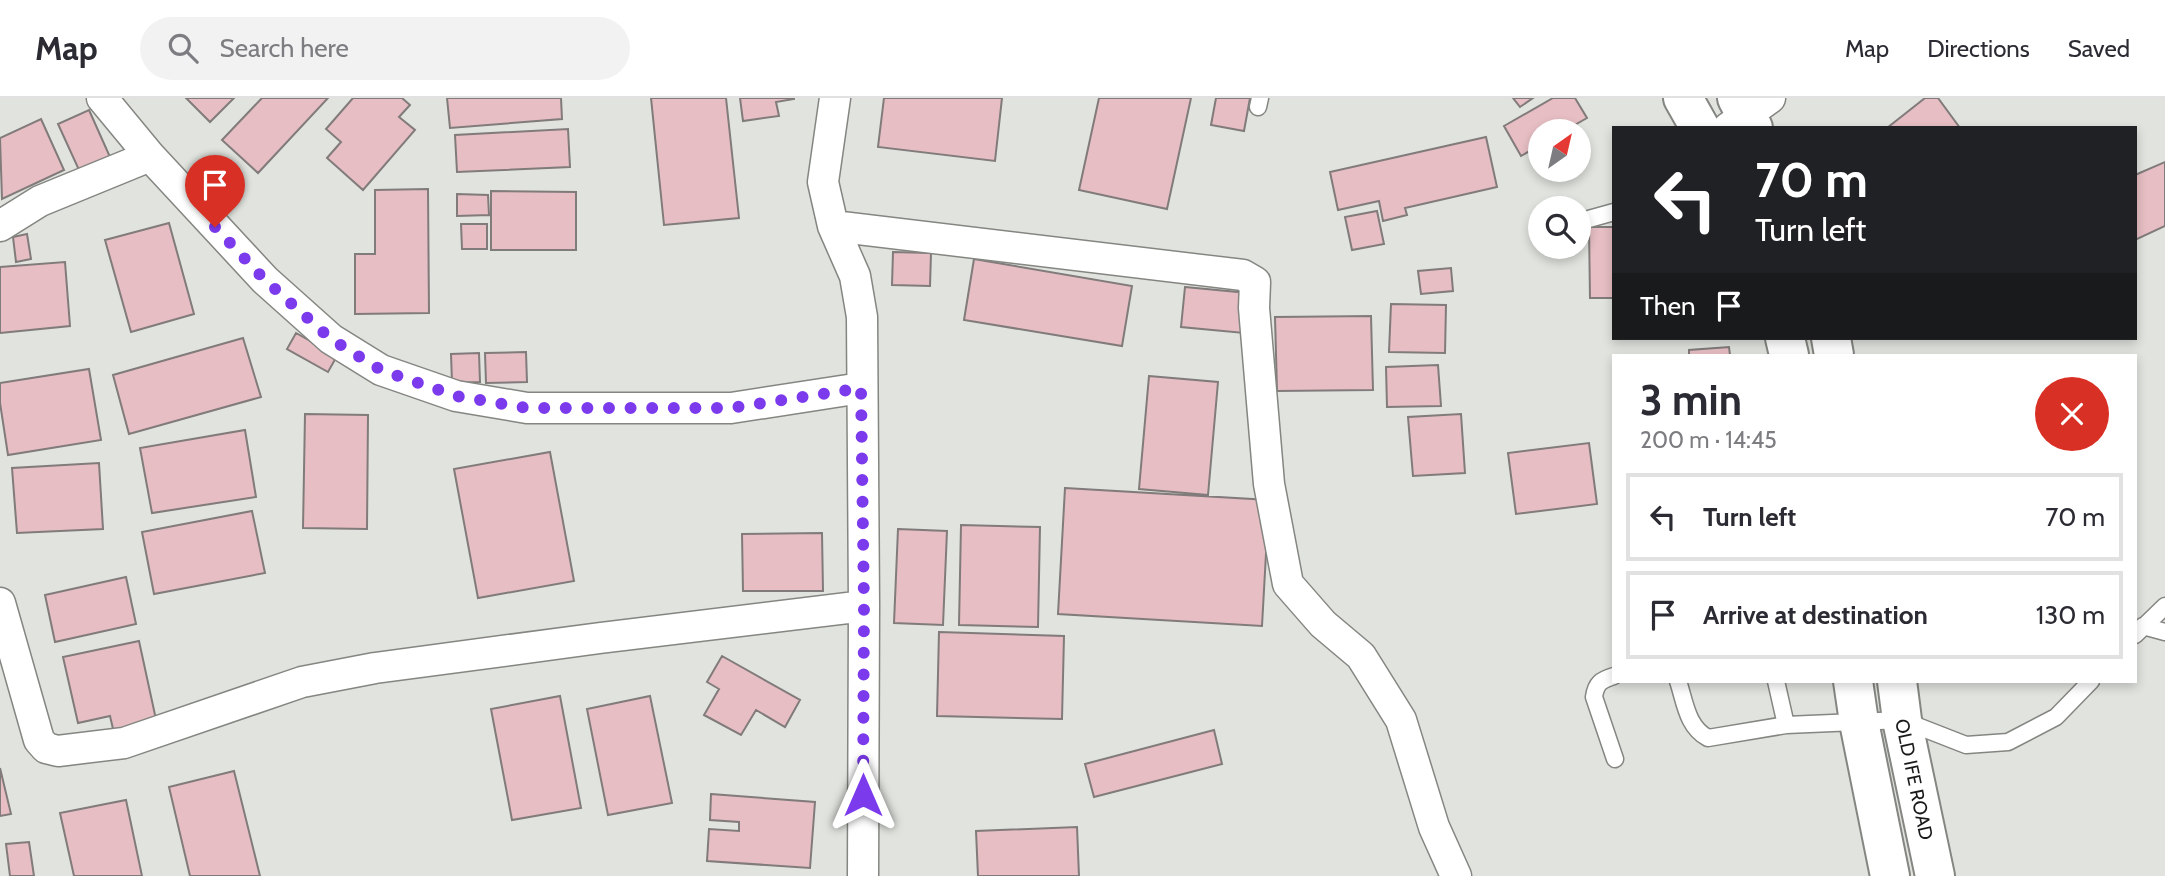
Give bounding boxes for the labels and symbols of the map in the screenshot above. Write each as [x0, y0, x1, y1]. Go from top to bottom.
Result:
north arrow [1528, 119, 1591, 182]
pin [185, 155, 245, 227]
street label: OLD IFE ROAD [1890, 717, 1938, 842]
position arrow [826, 758, 900, 832]

